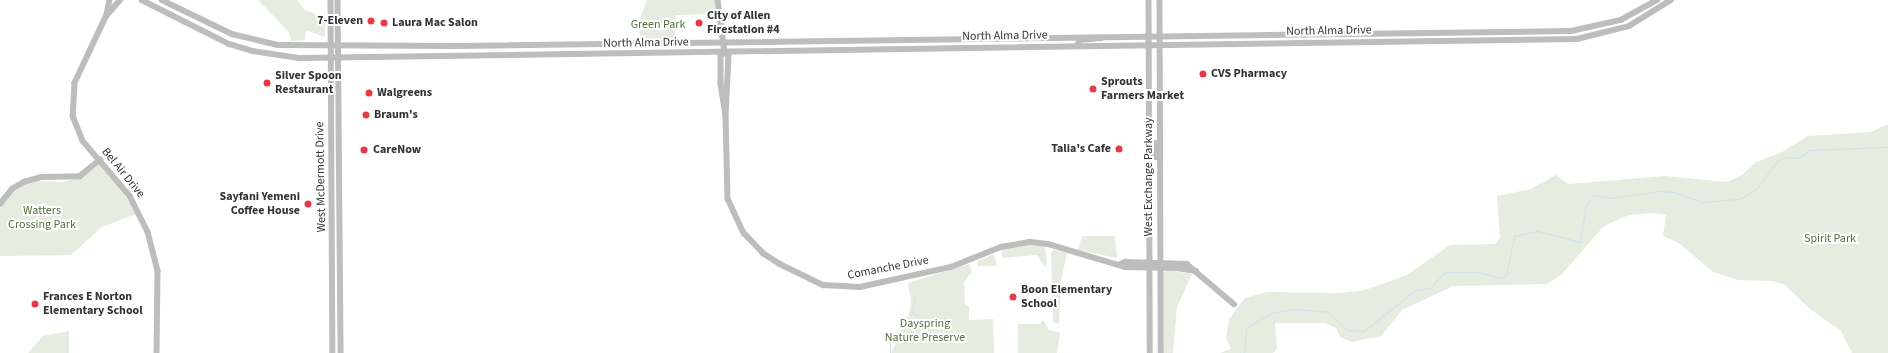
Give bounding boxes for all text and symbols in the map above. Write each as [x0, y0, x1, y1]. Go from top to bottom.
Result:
place label: City of Allen Firestation #4 [707, 9, 780, 37]
place label: 7-Eleven [317, 14, 363, 28]
marker: 7-Eleven [366, 16, 376, 26]
place label: Laura Mac Salon [392, 16, 478, 30]
marker: Laura Mac Salon [379, 18, 389, 28]
park label: Green Park [631, 18, 685, 32]
marker: City of Allen Firestation #4 [694, 18, 704, 28]
street label: North Alma Drive [1286, 23, 1372, 39]
street label: North Alma Drive [962, 28, 1048, 44]
street label: North Alma Drive [603, 35, 689, 51]
place label: CVS Pharmacy [1211, 67, 1287, 81]
place label: Silver Spoon Restaurant [275, 69, 342, 97]
marker: CVS Pharmacy [1198, 69, 1208, 79]
place label: Sprouts Farmers Market [1101, 75, 1184, 103]
marker: Silver Spoon Restaurant [262, 78, 272, 88]
marker: Sprouts Farmers Market [1088, 84, 1098, 94]
place label: Walgreens [377, 86, 432, 100]
marker: Walgreens [364, 88, 374, 98]
place label: Braum's [374, 108, 418, 122]
marker: Braum's [361, 110, 371, 120]
street label: West Exchange Parkway [1142, 117, 1156, 237]
street label: West McDermott Drive [313, 121, 329, 233]
place label: Talia's Cafe [1051, 142, 1111, 156]
place label: CareNow [373, 143, 421, 157]
marker: CareNow [358, 144, 370, 156]
marker: Talia's Cafe [1114, 144, 1124, 154]
street label: Bel Air Drive [98, 145, 148, 201]
place label: Sayfani Yemeni Coffee House [219, 190, 300, 218]
marker: Sayfani Yemeni Coffee House [303, 199, 313, 209]
park label: Watters Crossing Park [8, 204, 76, 232]
park label: Spirit Park [1804, 232, 1856, 246]
street label: Comanche Drive [846, 253, 930, 283]
place label: Boon Elementary School [1021, 283, 1112, 311]
place label: Frances E Norton Elementary School [43, 290, 143, 318]
marker: Boon Elementary School [1008, 292, 1018, 302]
marker: Frances E Norton Elementary School [30, 299, 40, 309]
park label: Dayspring Nature Preserve [885, 317, 965, 345]

